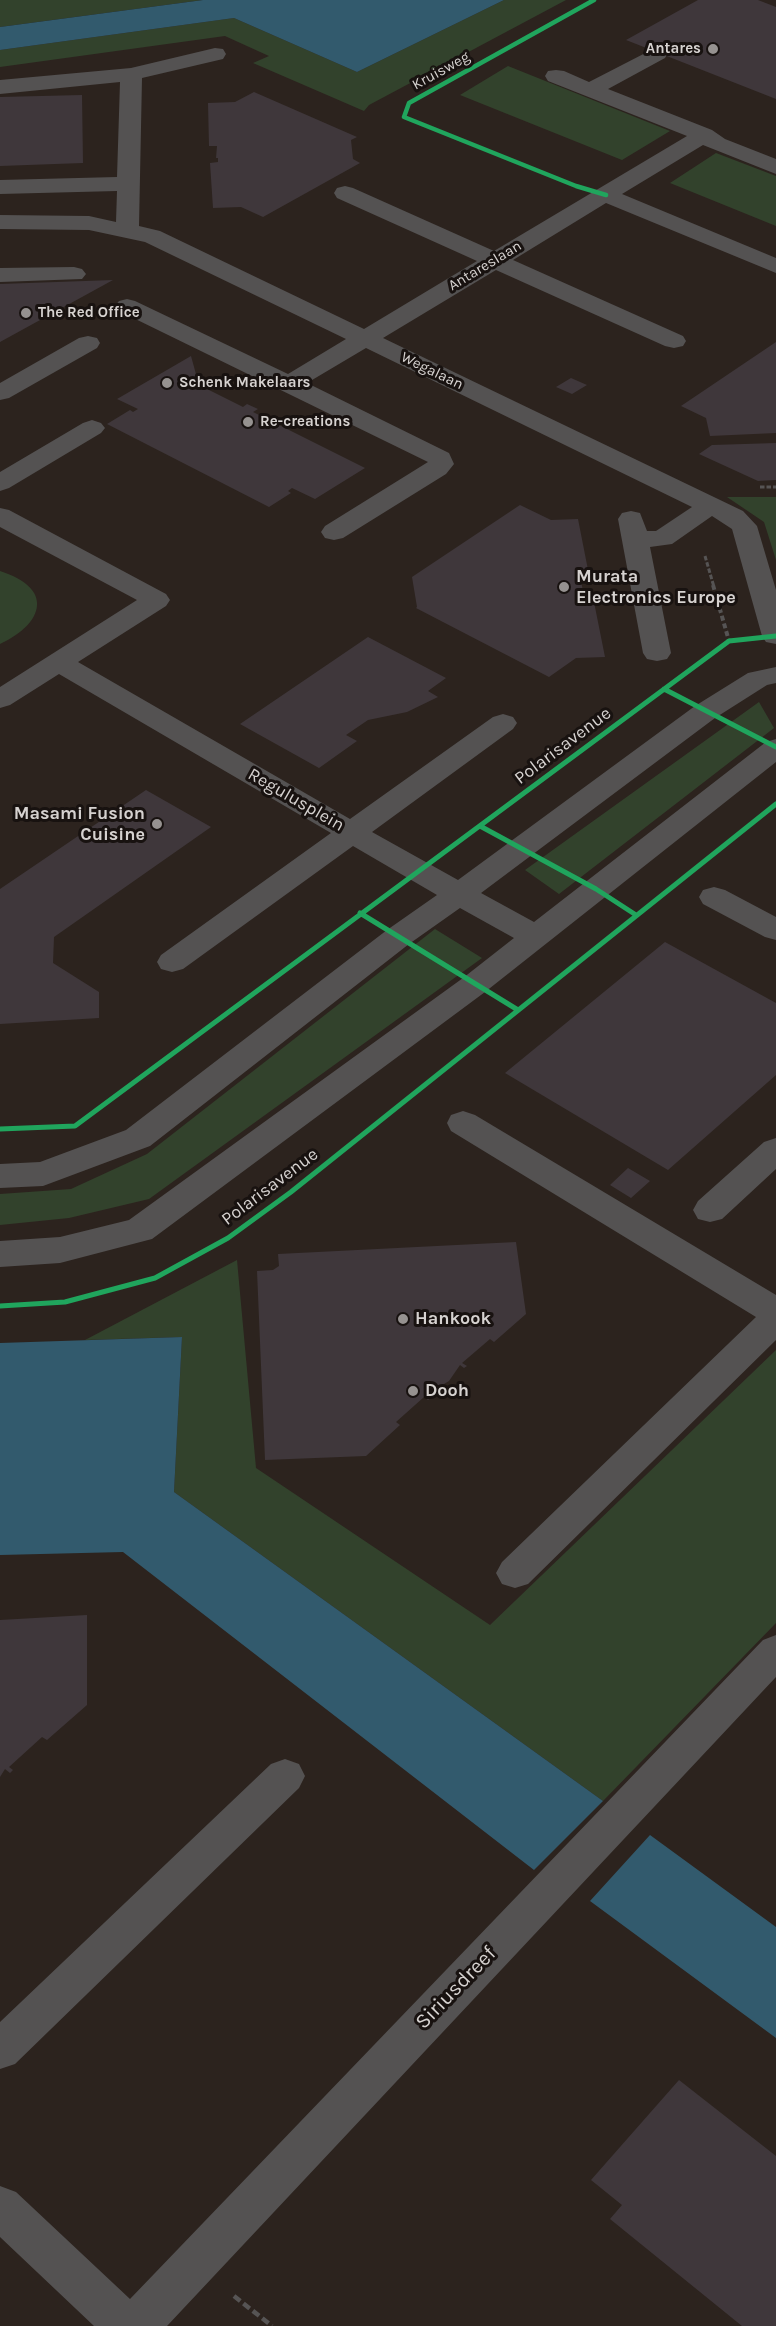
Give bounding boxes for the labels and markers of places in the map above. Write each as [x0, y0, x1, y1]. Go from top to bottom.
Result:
place label: Antares [646, 40, 701, 58]
marker: Antares [706, 42, 720, 56]
place label: The Red Office [38, 304, 140, 322]
marker: The Red Office [19, 306, 33, 320]
place label: Schenk Makelaars [179, 374, 310, 392]
marker: Schenk Makelaars [160, 376, 174, 390]
place label: Re-creations [260, 413, 350, 431]
marker: Re-creations [241, 415, 255, 429]
place label: Murata Electronics Europe [576, 566, 736, 608]
marker: Murata Electronics Europe [557, 580, 571, 594]
place label: Masami Fusion Cuisine [14, 803, 145, 846]
marker: Masami Fusion Cuisine [150, 817, 164, 831]
place label: Hankook [415, 1308, 491, 1330]
marker: Hankook [396, 1312, 410, 1326]
place label: Dooh [425, 1380, 469, 1402]
marker: Dooh [406, 1384, 420, 1398]

